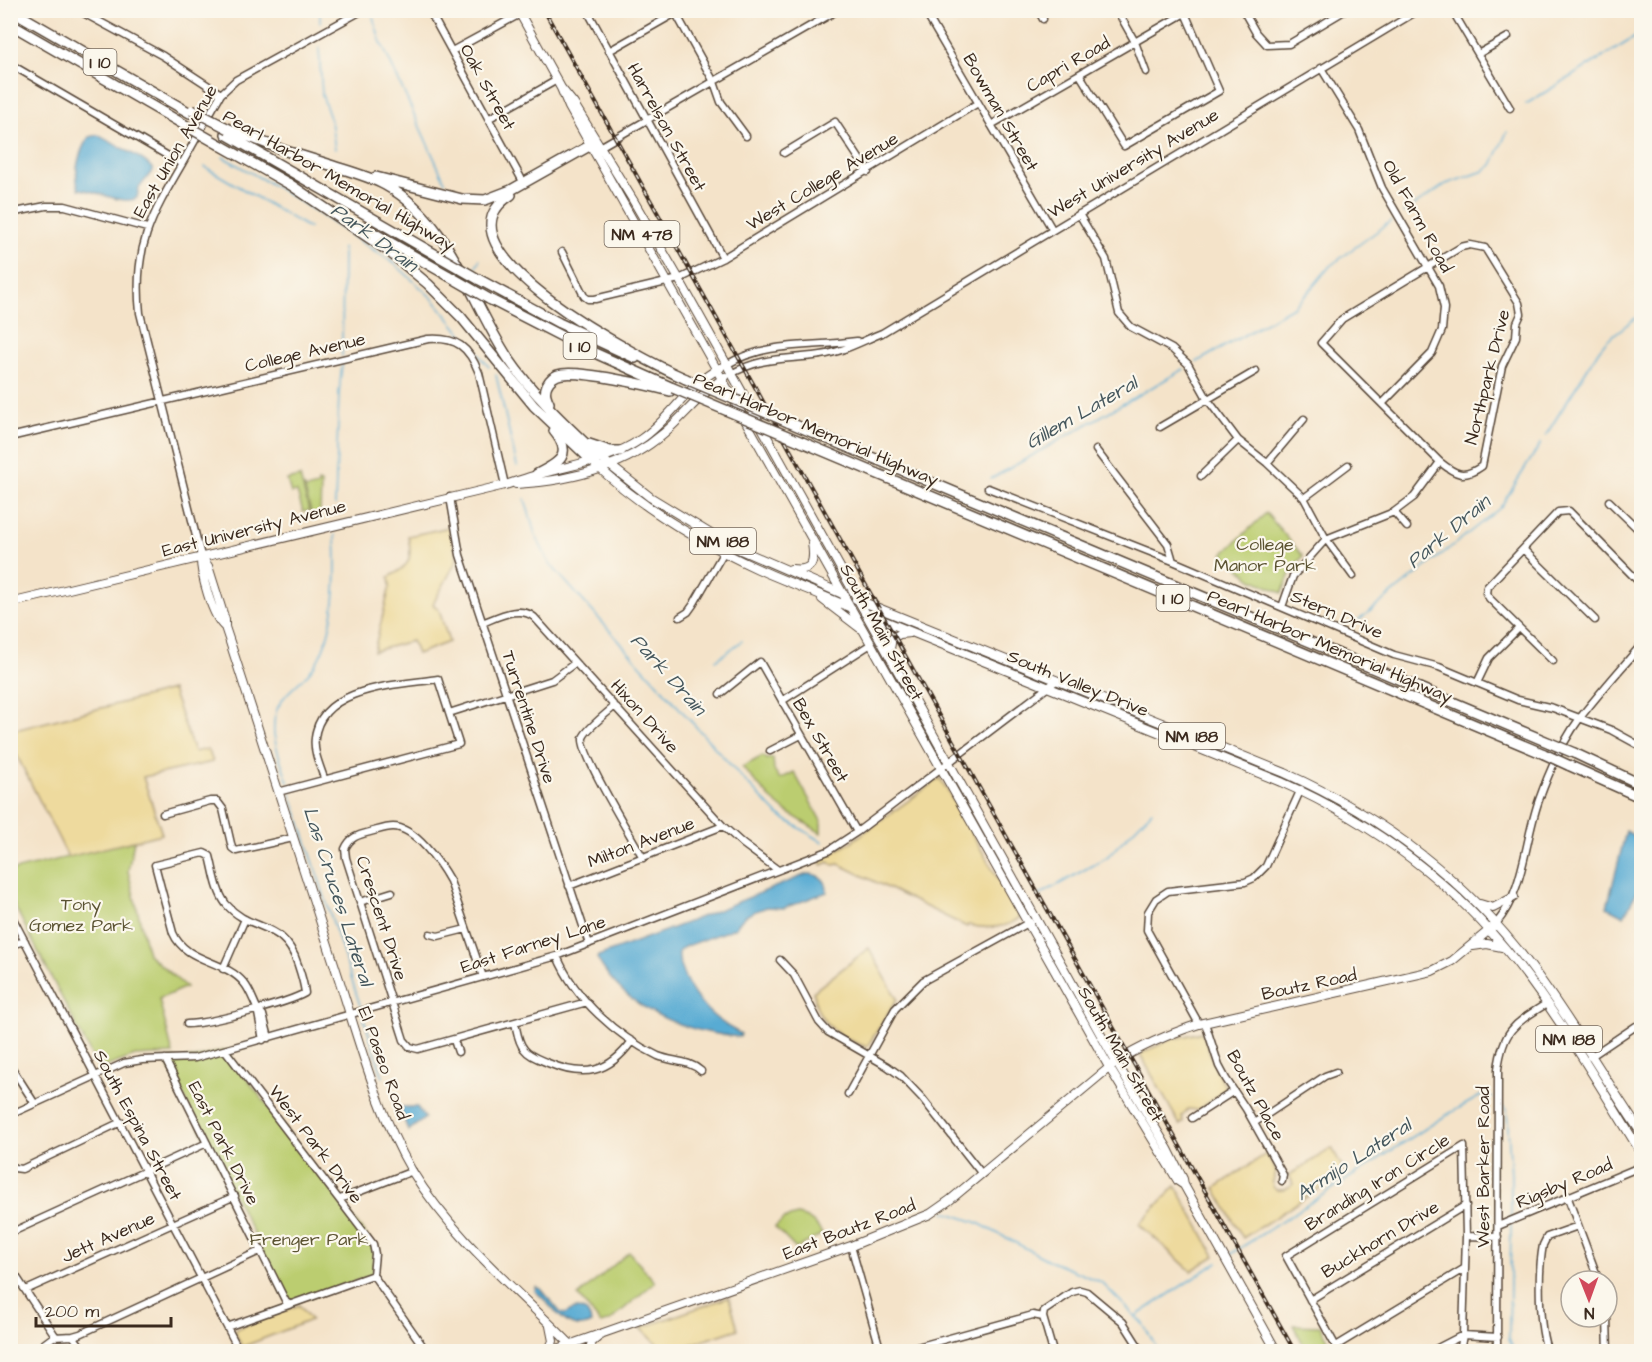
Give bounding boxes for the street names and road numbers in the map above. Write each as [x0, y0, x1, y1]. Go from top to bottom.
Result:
street label: Capri Road [1022, 30, 1115, 99]
street label: Oak Street [454, 40, 522, 135]
road number: I 10 [84, 49, 116, 75]
street label: Bowman Street [957, 49, 1045, 176]
street label: Harrelson Street [621, 58, 713, 197]
street label: East Union Avenue [127, 80, 224, 222]
street label: West University Avenue [1043, 102, 1224, 225]
street label: Pearl Harbor Memorial Highway [218, 104, 459, 258]
street label: West College Avenue [742, 126, 904, 238]
street label: Old Farm Road [1376, 155, 1459, 277]
road number: NM 478 [604, 221, 680, 247]
street label: Northpark Drive [1459, 307, 1516, 447]
street label: College Avenue [242, 326, 368, 379]
road number: I 10 [564, 333, 596, 359]
street label: Pearl Harbor Memorial Highway [689, 366, 942, 493]
street label: East University Avenue [160, 493, 349, 564]
road number: NM 188 [690, 528, 756, 554]
street label: South Main Street [834, 559, 930, 706]
street label: Pearl Harbor Memorial Highway [1203, 583, 1456, 710]
street label: Stern Drive [1287, 584, 1387, 645]
road number: I 10 [1156, 585, 1190, 611]
street label: South Valley Drive [1003, 644, 1153, 724]
street label: Turrentine Drive [495, 648, 562, 787]
street label: Hixon Drive [605, 674, 685, 759]
street label: Bex Street [786, 693, 855, 788]
road number: NM 188 [1159, 723, 1225, 749]
street label: Milton Avenue [584, 811, 698, 874]
street label: Crescent Drive [350, 853, 413, 984]
street label: East Farney Lane [457, 909, 609, 981]
street label: Boutz Road [1259, 962, 1359, 1007]
street label: South Main Street [1072, 982, 1170, 1127]
street label: El Paseo Road [351, 1003, 416, 1123]
road number: NM 188 [1536, 1026, 1602, 1052]
street label: South Espina Street [87, 1045, 188, 1206]
street label: Boutz Place [1220, 1045, 1291, 1145]
street label: East Park Drive [182, 1077, 266, 1210]
street label: West Park Drive [263, 1080, 369, 1209]
street label: West Barker Road [1471, 1086, 1496, 1248]
street label: Branding Iron Circle [1300, 1128, 1455, 1238]
street label: Rigsby Road [1512, 1152, 1617, 1216]
street label: East Boutz Road [779, 1193, 919, 1266]
street label: Buckhorn Drive [1317, 1194, 1444, 1284]
street label: Jett Avenue [58, 1206, 159, 1269]

